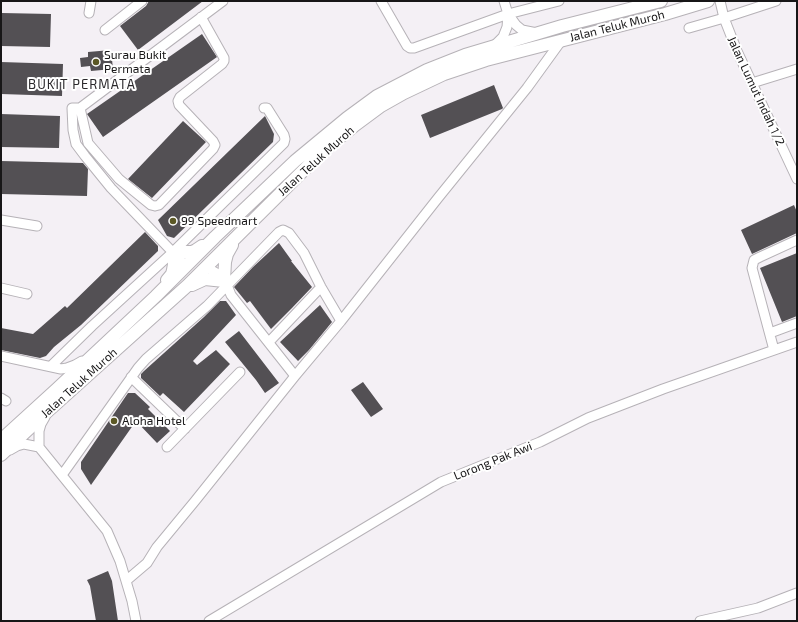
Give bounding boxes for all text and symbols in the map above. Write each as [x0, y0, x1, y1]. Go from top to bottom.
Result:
street label: Jalan Teluk Muroh [568, 7, 666, 45]
street label: Jalan Lumut Indah 1/2 [724, 34, 788, 148]
place label: Surau Bukit Permata [104, 48, 166, 76]
marker: Surau Bukit Permata [91, 57, 101, 67]
district label: BUKIT PERMATA [28, 77, 136, 93]
street label: Jalan Teluk Muroh [275, 123, 357, 199]
place label: 99 Speedmart [181, 214, 257, 228]
marker: 99 Speedmart [168, 216, 178, 226]
street label: Jalan Teluk Muroh [38, 345, 120, 421]
place label: Aloha Hotel [122, 414, 185, 428]
marker: Aloha Hotel [109, 416, 119, 426]
street label: Lorong Pak Awi [452, 439, 534, 483]

